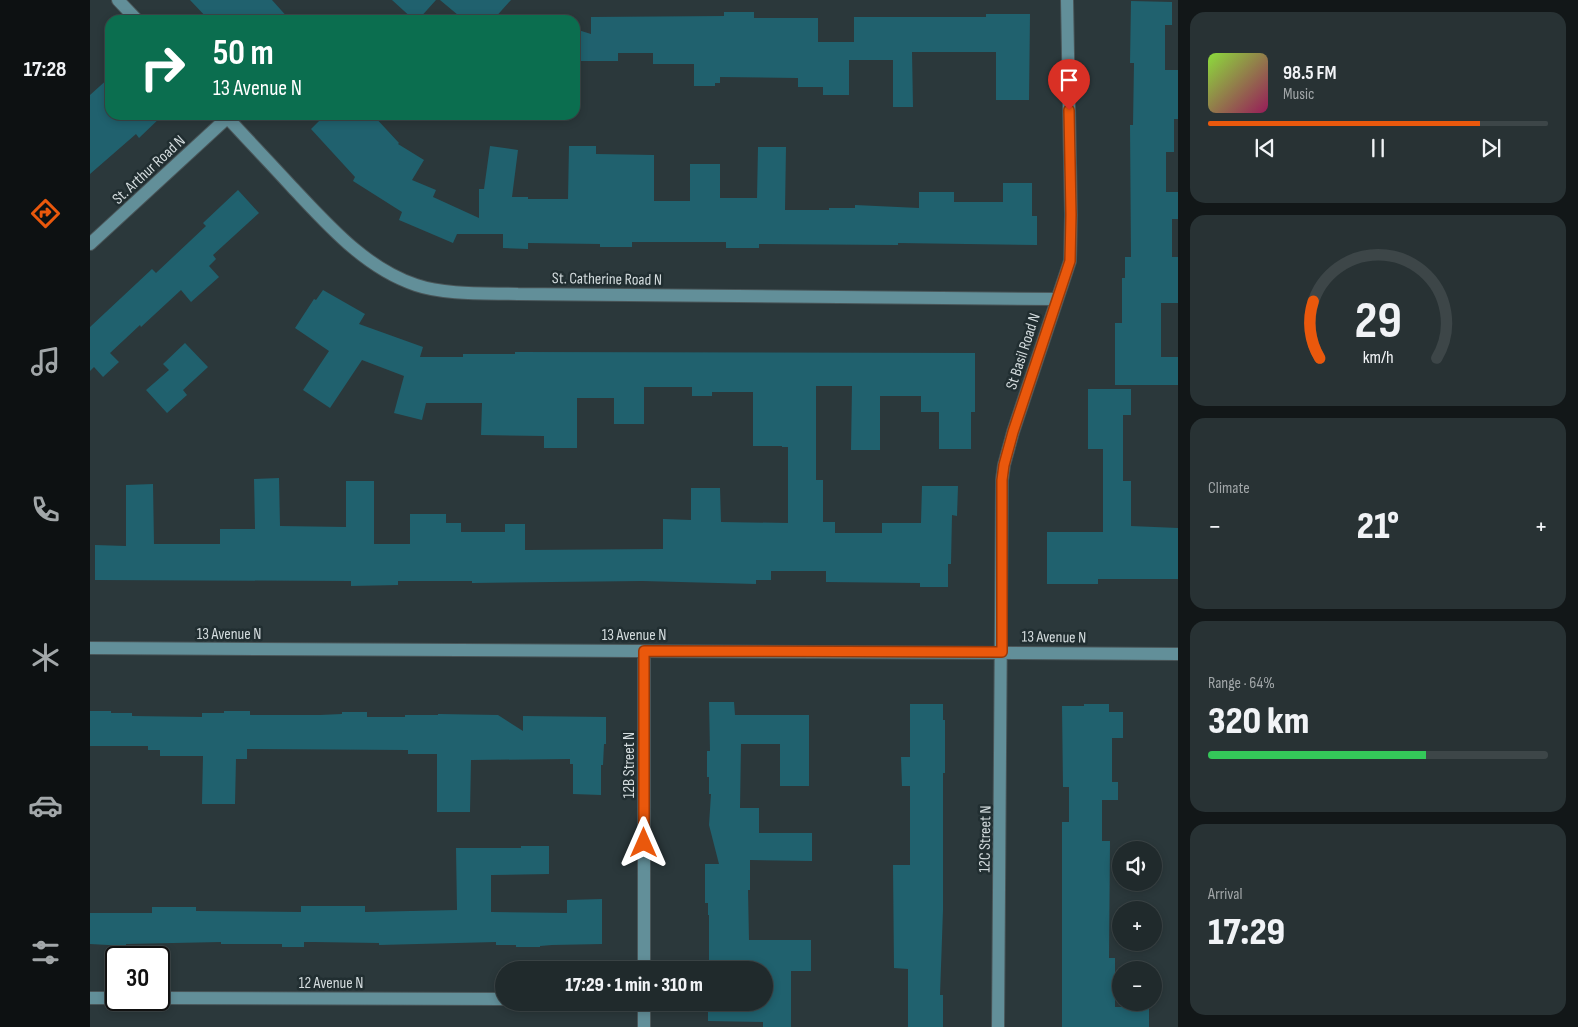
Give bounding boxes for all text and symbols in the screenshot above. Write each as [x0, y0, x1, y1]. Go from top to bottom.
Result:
text: 50 m [213, 32, 274, 75]
icon: right [130, 35, 195, 100]
text: 17:28 [24, 56, 66, 83]
pin [1048, 59, 1090, 110]
text: 98.5 FM [1283, 62, 1337, 85]
icon: arrive [1055, 66, 1083, 94]
text: 13 Avenue N [213, 75, 302, 102]
text: Music [1283, 85, 1314, 104]
street label: St. Arthur Road N [109, 132, 189, 209]
icon: previous [1251, 134, 1279, 162]
icon: pause [1364, 134, 1392, 162]
icon: next [1477, 134, 1505, 162]
icon: directions [28, 196, 63, 231]
street label: St. Catherine Road N [552, 269, 662, 290]
text: 29 [1354, 290, 1402, 353]
street label: St Basil Road N [1002, 311, 1045, 392]
icon: music [28, 344, 63, 379]
text: km/h [1363, 347, 1393, 368]
text: Climate [1208, 479, 1250, 498]
icon: phone [28, 492, 63, 527]
text: 21° [1357, 504, 1399, 549]
text: − [1208, 510, 1222, 543]
text: + [1534, 510, 1548, 543]
street label: 13 Avenue N [197, 625, 261, 644]
street label: 13 Avenue N [602, 626, 666, 645]
street label: 13 Avenue N [1021, 627, 1086, 648]
icon: climate [28, 640, 63, 675]
text: Range · 64% [1208, 674, 1275, 693]
text: 320 km [1208, 699, 1309, 744]
street label: 12B Street N [620, 732, 639, 798]
icon: car [28, 788, 63, 823]
street label: 12C Street N [975, 805, 996, 873]
position arrow [617, 816, 669, 868]
map controls [1112, 841, 1162, 1011]
button: sound [1112, 841, 1162, 891]
text: Arrival [1208, 885, 1242, 904]
button: + [1112, 901, 1162, 951]
text: 17:29 [1208, 910, 1285, 955]
icon: filters [28, 935, 63, 970]
speed limit sign: 30 [105, 946, 170, 1011]
button: − [1112, 961, 1162, 1011]
street label: 12 Avenue N [299, 974, 363, 993]
text: 17:29 · 1 min · 310 m [565, 974, 703, 997]

